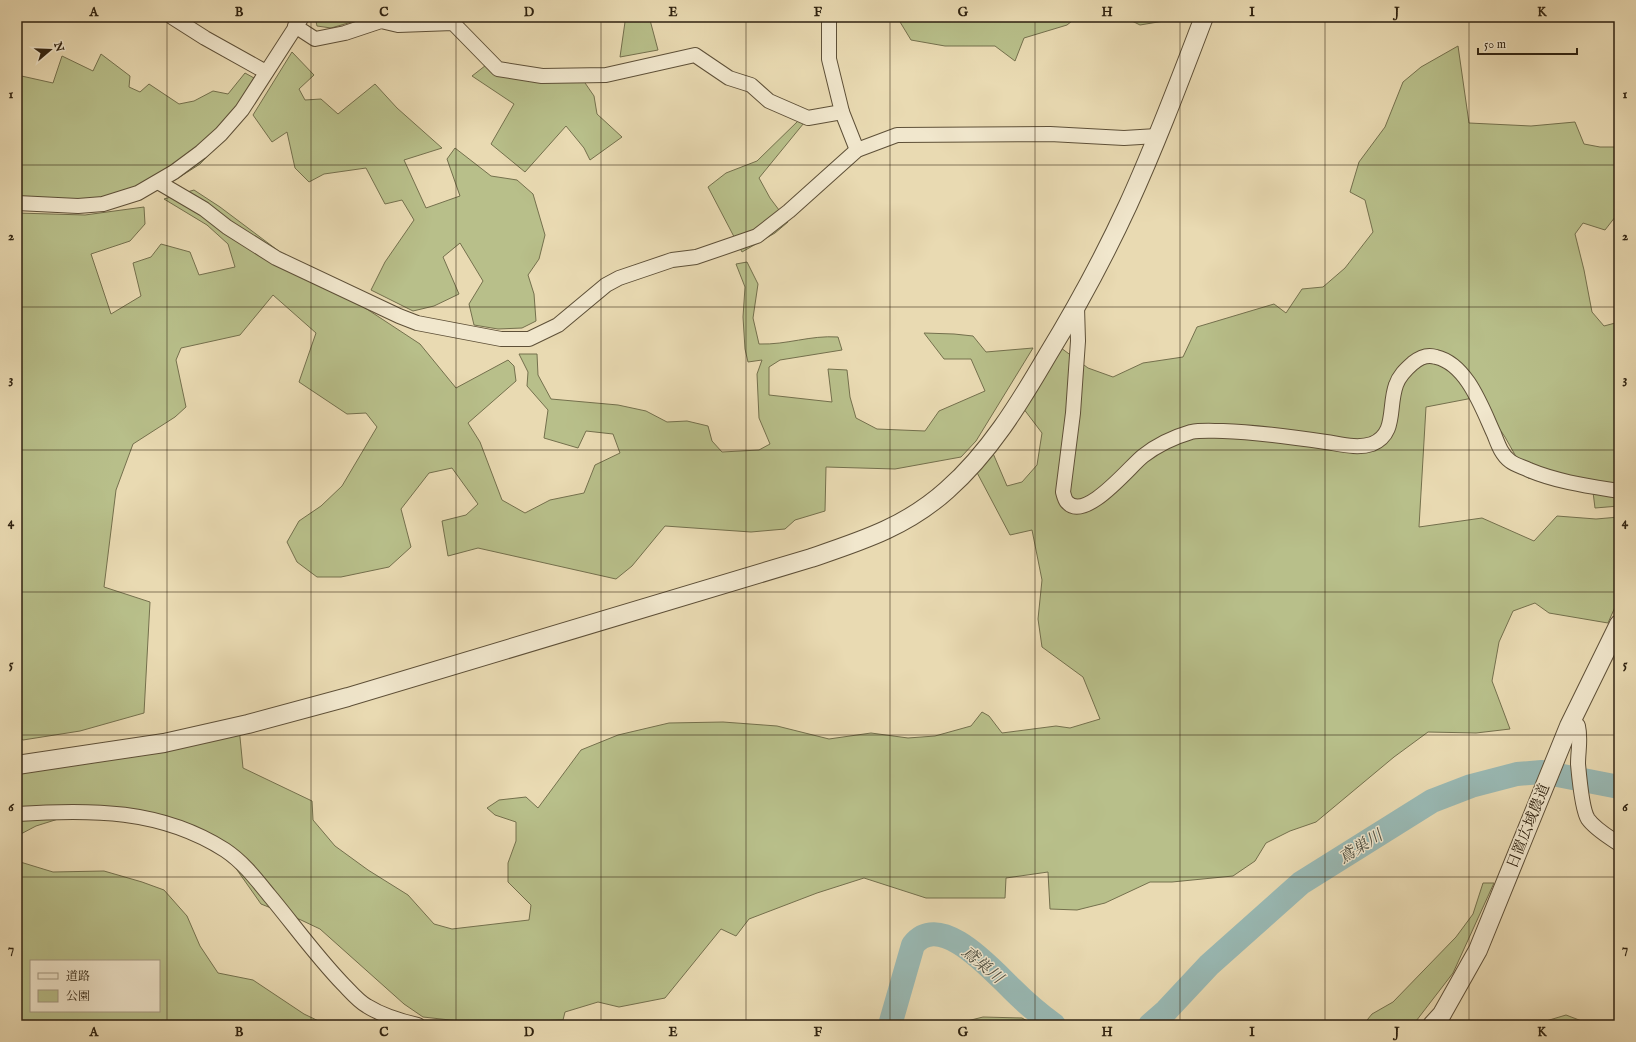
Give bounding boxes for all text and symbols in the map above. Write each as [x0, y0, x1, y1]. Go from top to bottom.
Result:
text: A [89, 4, 100, 21]
text: B [235, 4, 244, 21]
text: C [379, 4, 389, 21]
text: D [524, 4, 535, 21]
text: E [668, 4, 678, 21]
text: F [814, 4, 823, 21]
text: G [958, 4, 969, 21]
text: H [1101, 4, 1113, 21]
text: I [1249, 4, 1255, 21]
text: J [1392, 4, 1400, 21]
text: K [1537, 4, 1547, 21]
north arrow [30, 30, 70, 70]
scale bar [1478, 30, 1577, 56]
text: 50 m [1484, 37, 1506, 52]
text: N [50, 39, 67, 54]
text: 1 [9, 86, 14, 103]
text: 1 [1623, 86, 1628, 103]
text: 2 [8, 228, 14, 245]
text: 2 [1622, 228, 1628, 245]
text: 3 [9, 371, 14, 388]
text: 3 [1623, 371, 1628, 388]
text: 4 [8, 514, 15, 531]
text: 4 [1622, 514, 1629, 531]
text: 5 [9, 656, 14, 673]
text: 5 [1623, 656, 1628, 673]
street label: 日置広域農道 [1503, 781, 1554, 871]
text: 6 [8, 799, 14, 816]
text: 6 [1622, 799, 1628, 816]
water label: 鳶巣川 [1335, 825, 1388, 869]
text: 7 [8, 941, 14, 958]
text: 7 [1622, 941, 1628, 958]
water label: 鳶巣川 [957, 942, 1008, 990]
legend [30, 960, 160, 1012]
text: 道路 [66, 969, 90, 984]
text: 公園 [66, 989, 90, 1004]
text: A [89, 1024, 100, 1041]
text: B [235, 1024, 244, 1041]
text: C [379, 1024, 389, 1041]
text: D [524, 1024, 535, 1041]
text: E [668, 1024, 678, 1041]
text: F [814, 1024, 823, 1041]
text: G [958, 1024, 969, 1041]
text: H [1101, 1024, 1113, 1041]
text: I [1249, 1024, 1255, 1041]
text: J [1392, 1024, 1400, 1041]
text: K [1537, 1024, 1547, 1041]

